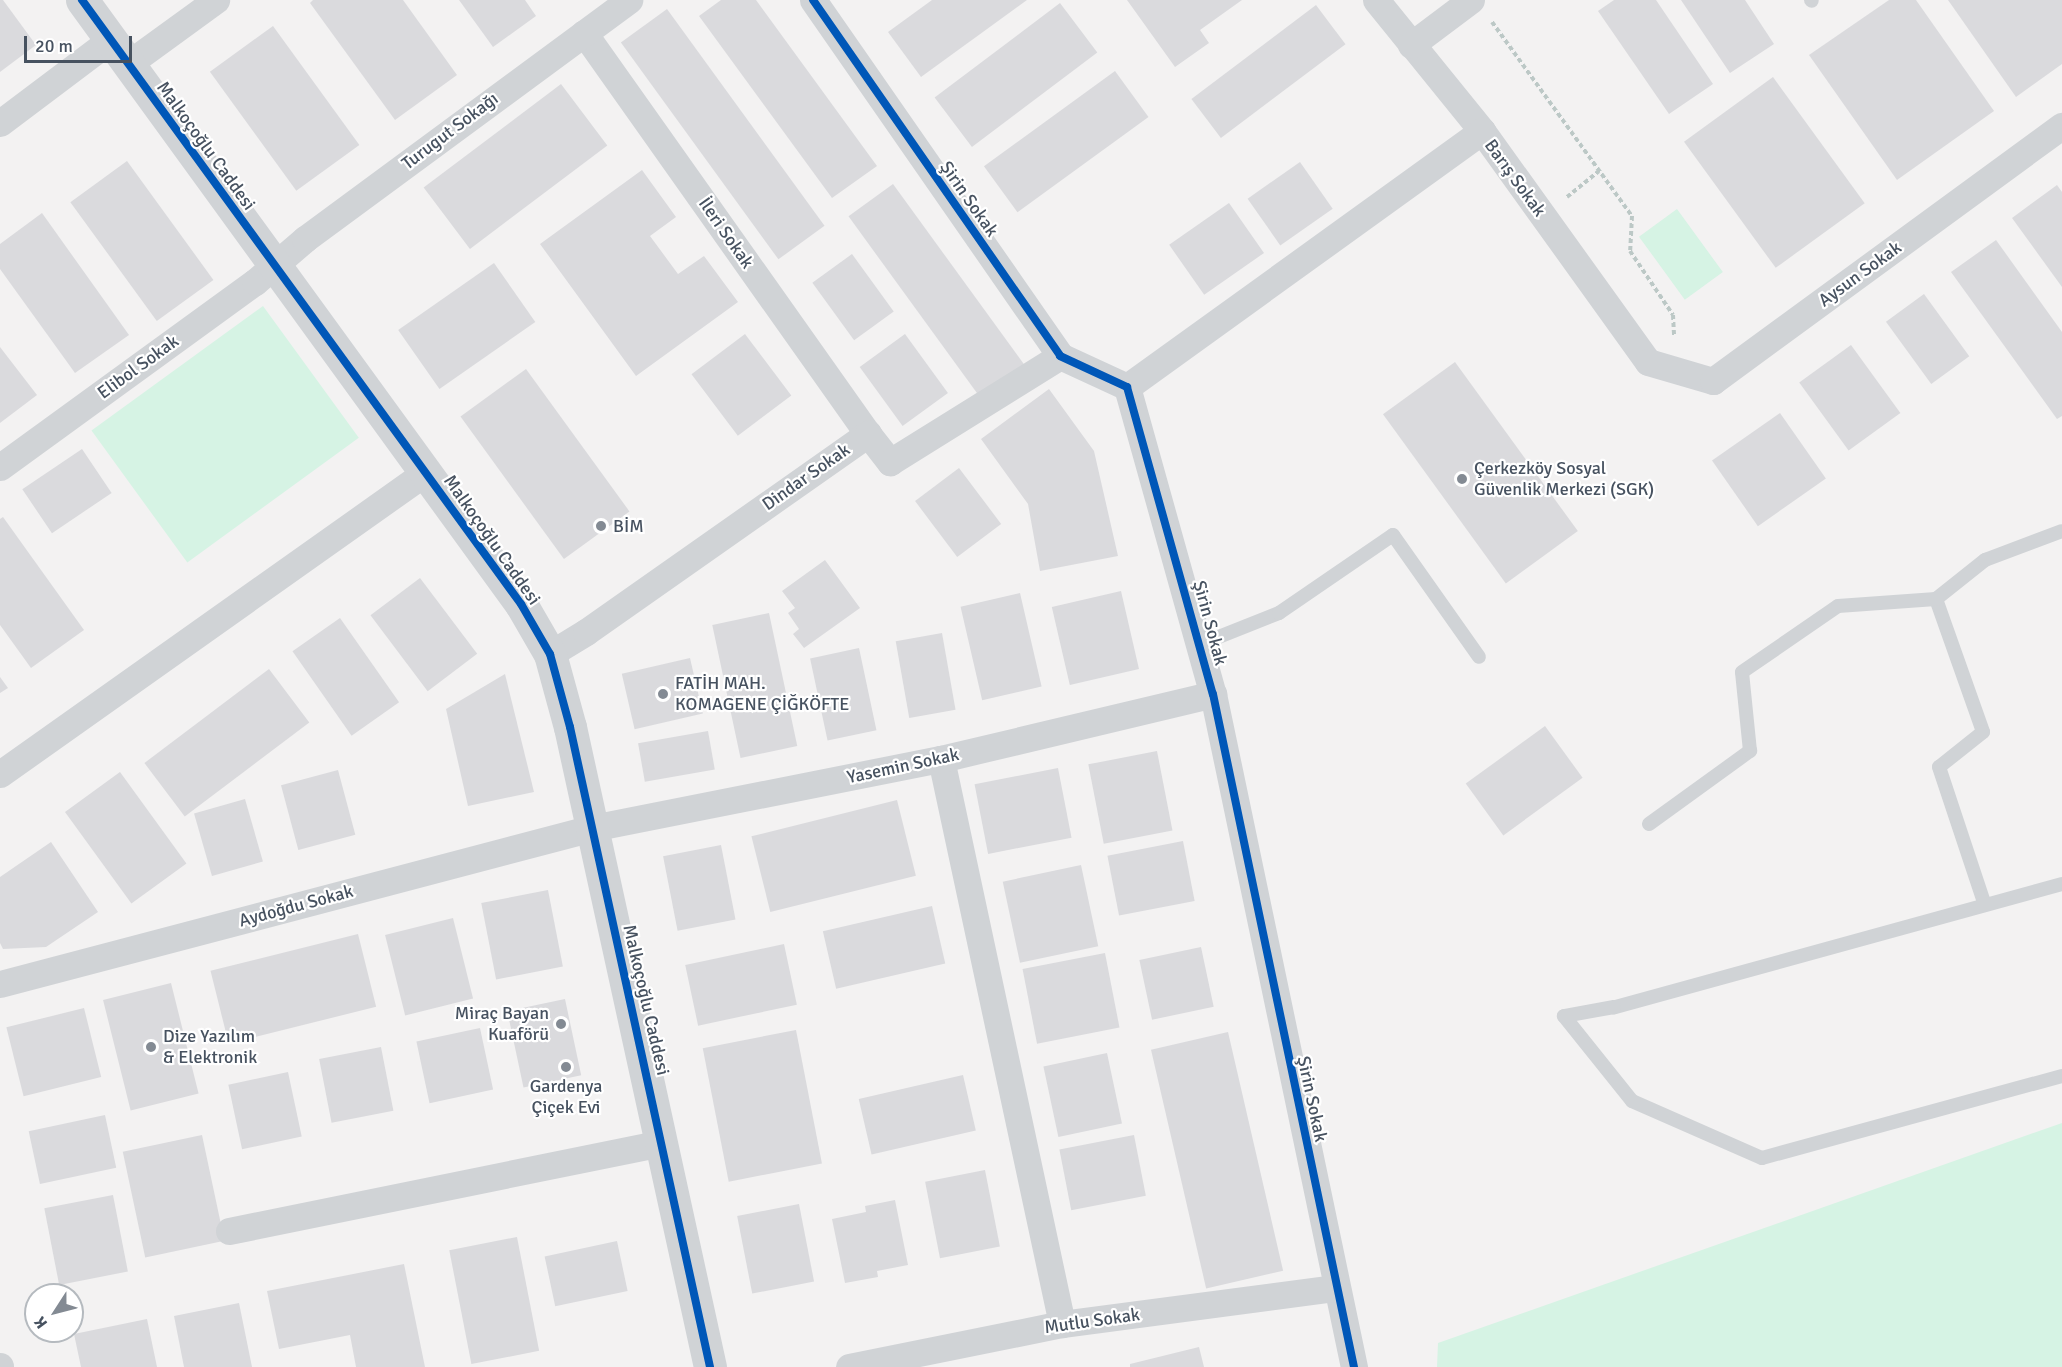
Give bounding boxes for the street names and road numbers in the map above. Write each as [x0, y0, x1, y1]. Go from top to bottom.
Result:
street label: Malkoçoğlu Caddesi [152, 77, 260, 215]
street label: Turugut Sokağı [398, 88, 502, 174]
street label: Barış Sokak [1480, 135, 1550, 221]
street label: Şirin Sokak [935, 157, 1003, 241]
street label: İleri Sokak [694, 193, 758, 273]
street label: Aysun Sokak [1814, 237, 1906, 311]
street label: Elibol Sokak [93, 330, 183, 404]
street label: Dindar Sokak [758, 439, 854, 515]
street label: Malkoçoğlu Caddesi [439, 471, 545, 609]
street label: Şirin Sokak [1188, 578, 1232, 668]
street label: Yasemin Sokak [845, 744, 961, 788]
street label: Aydoğdu Sokak [237, 880, 355, 932]
street label: Malkoçoğlu Caddesi [618, 923, 674, 1077]
street label: Şirin Sokak [1292, 1054, 1332, 1144]
street label: Mutlu Sokak [1043, 1304, 1141, 1338]

